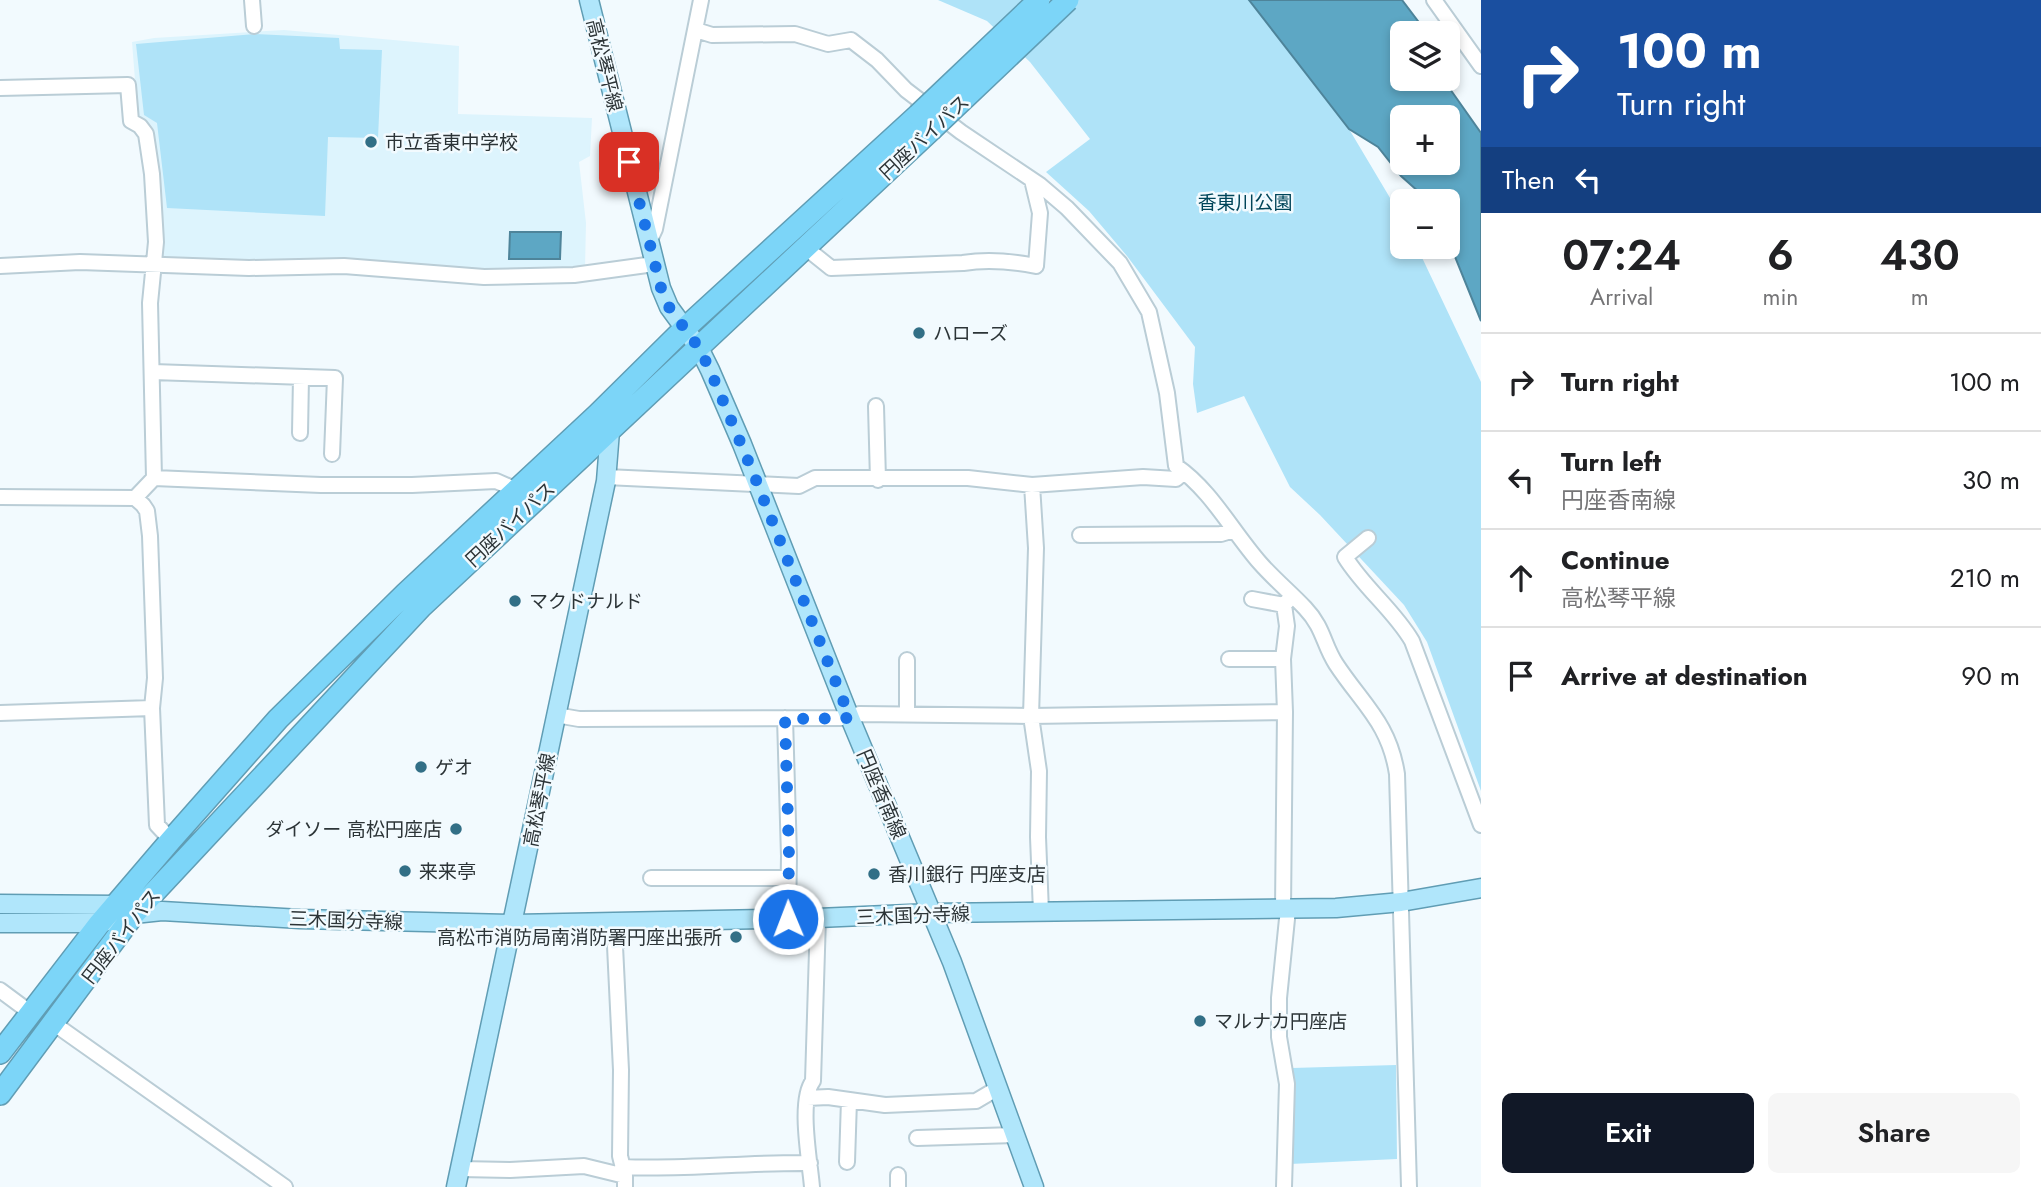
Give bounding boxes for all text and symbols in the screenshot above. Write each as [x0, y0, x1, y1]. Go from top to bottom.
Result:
street label: 高松琴平線 [580, 16, 629, 114]
text: 100 m [1617, 16, 1762, 86]
map controls [1390, 21, 1460, 259]
button: layers [1390, 21, 1460, 91]
icon: right [1502, 28, 1593, 119]
text: Turn right [1617, 81, 1746, 127]
street label: 円座バイパス [874, 89, 975, 186]
button: + [1390, 105, 1460, 175]
place label: 市立香東中学校 [385, 129, 518, 156]
pin [599, 132, 659, 192]
marker: 市立香東中学校 [363, 134, 379, 150]
icon: arrive [610, 143, 648, 181]
text: Then [1502, 161, 1555, 199]
icon: left [1569, 161, 1607, 199]
park label: 香東川公園 [1197, 189, 1293, 216]
button: − [1390, 189, 1460, 259]
text: 07:24 [1562, 225, 1681, 286]
text: 6 [1767, 225, 1794, 286]
text: 430 [1880, 225, 1960, 286]
text: Arrival [1590, 280, 1653, 314]
text: min [1762, 280, 1798, 314]
text: m [1911, 280, 1929, 314]
place label: ハローズ [933, 320, 1008, 347]
marker: ハローズ [911, 325, 927, 341]
icon: right [1502, 363, 1540, 401]
text: Turn right [1561, 363, 1679, 401]
text: 100 m [1949, 363, 2020, 401]
text: Turn left [1561, 443, 1661, 481]
icon: left [1502, 461, 1540, 499]
text: 30 m [1962, 461, 2020, 499]
street label: 円座バイパス [460, 476, 561, 573]
text: 円座香南線 [1561, 483, 1676, 517]
text: Continue [1561, 541, 1670, 579]
icon: ahead [1502, 559, 1540, 597]
text: 210 m [1950, 559, 2020, 597]
text: 高松琴平線 [1561, 581, 1676, 615]
place label: マクドナルド [529, 588, 643, 615]
marker: マクドナルド [507, 593, 523, 609]
icon: arrive [1502, 657, 1540, 695]
text: Arrive at destination [1561, 657, 1808, 695]
text: 90 m [1961, 657, 2020, 695]
street label: 円座香南線 [851, 745, 913, 843]
street label: 高松琴平線 [517, 751, 562, 849]
place label: ゲオ [435, 754, 473, 781]
marker: ゲオ [413, 759, 429, 775]
place label: ダイソー 高松円座店 [265, 816, 442, 843]
marker: ダイソー 高松円座店 [448, 821, 464, 837]
place label: 来来亭 [419, 858, 476, 885]
place label: 香川銀行 円座支店 [888, 861, 1046, 888]
marker: 来来亭 [397, 863, 413, 879]
marker: 香川銀行 円座支店 [866, 866, 882, 882]
position arrow [751, 882, 825, 956]
street label: 円座バイパス [76, 883, 167, 989]
street label: 三木国分寺線 [856, 900, 970, 931]
street label: 三木国分寺線 [289, 905, 403, 936]
place label: 高松市消防局南消防署円座出張所 [437, 924, 722, 951]
marker: 高松市消防局南消防署円座出張所 [728, 929, 744, 945]
place label: マルナカ円座店 [1214, 1008, 1347, 1035]
marker: マルナカ円座店 [1192, 1013, 1208, 1029]
button: Exit [1502, 1093, 1754, 1173]
button: Share [1768, 1093, 2020, 1173]

